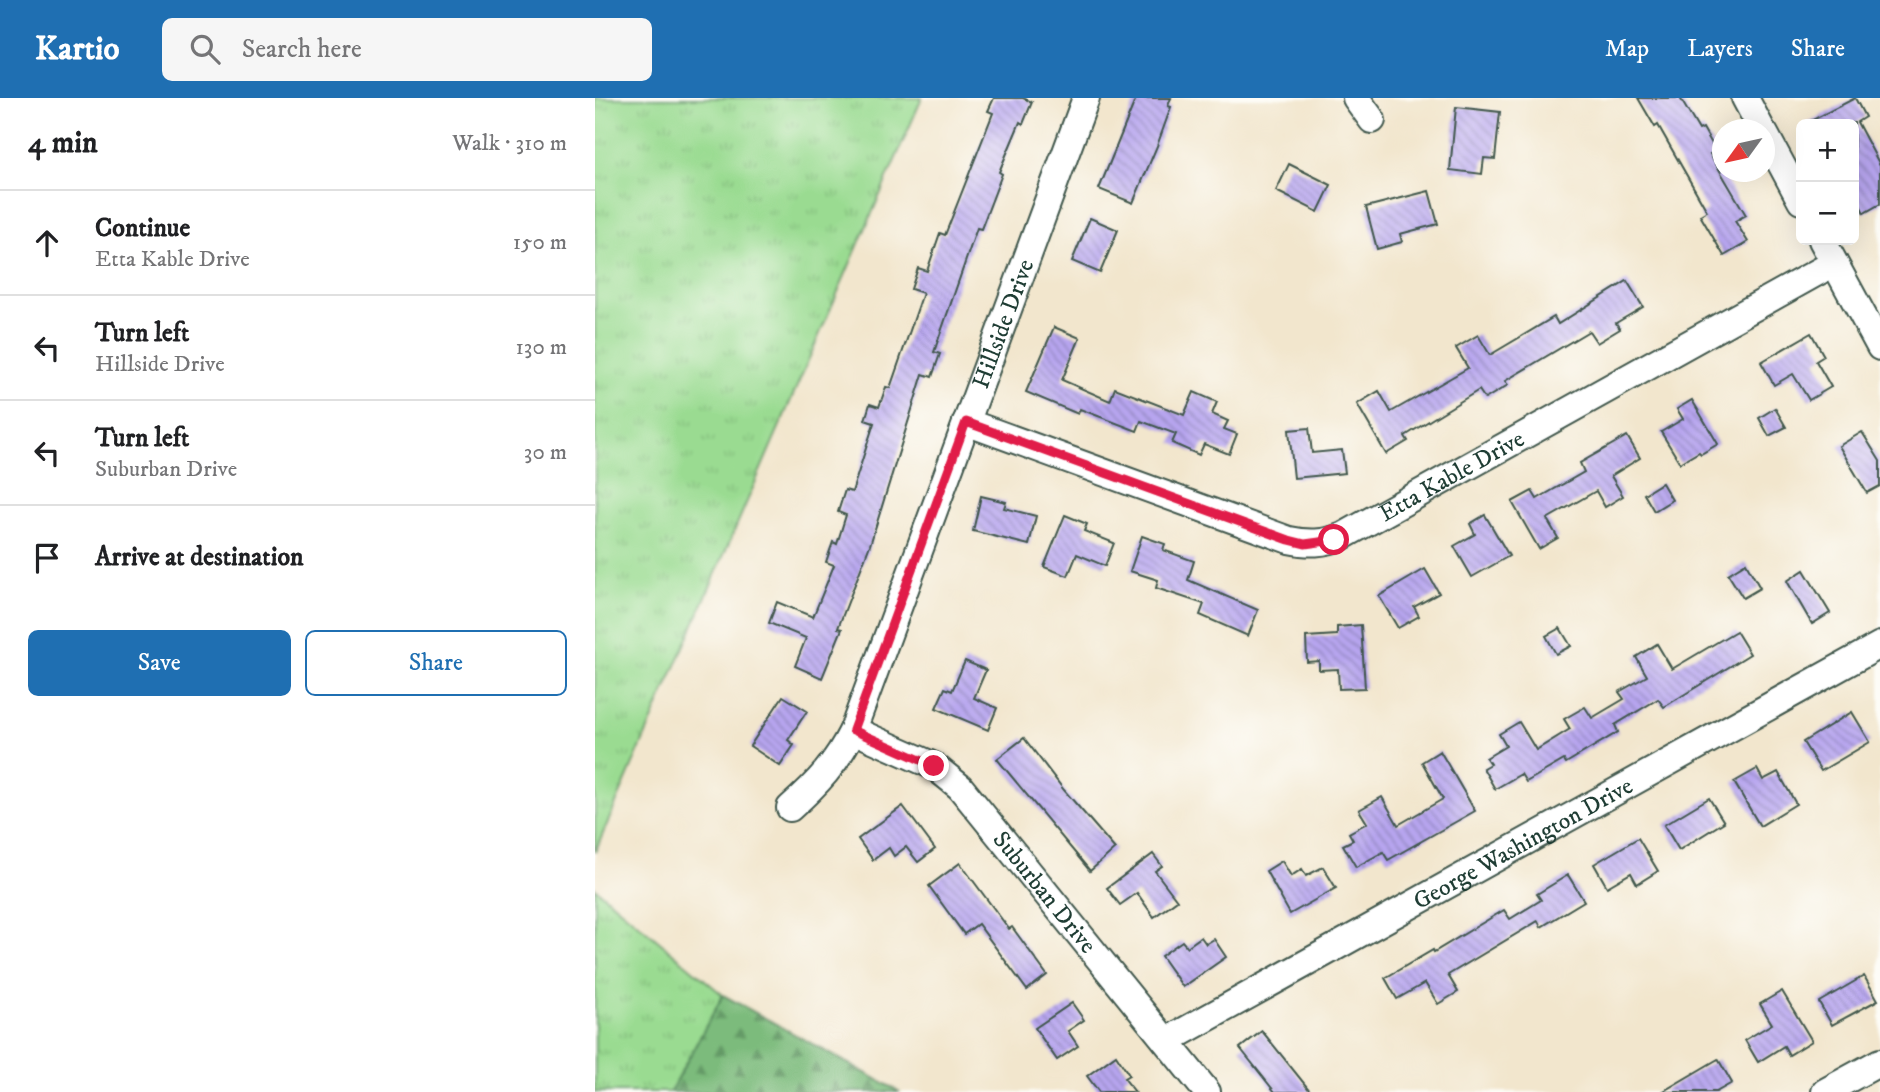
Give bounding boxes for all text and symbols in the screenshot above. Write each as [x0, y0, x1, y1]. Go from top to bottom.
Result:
search box [162, 18, 652, 81]
text: Kartio [35, 29, 120, 70]
icon: search [186, 30, 224, 68]
text: Search here [242, 33, 362, 66]
text: Map [1605, 34, 1649, 64]
text: Layers [1687, 34, 1753, 64]
text: Share [1791, 34, 1845, 64]
north arrow [1712, 119, 1775, 182]
map controls [1796, 119, 1859, 245]
button: + [1796, 119, 1859, 182]
text: 4 min [28, 125, 98, 162]
text: Walk · 310 m [452, 129, 567, 158]
button: − [1796, 182, 1859, 245]
text: Continue [95, 212, 190, 245]
icon: ahead [28, 224, 66, 262]
text: 150 m [513, 228, 567, 257]
text: Etta Kable Drive [95, 245, 250, 274]
street label: Hillside Drive [966, 255, 1041, 393]
text: Turn left [95, 317, 189, 350]
icon: left [28, 329, 66, 367]
text: 130 m [515, 333, 567, 362]
text: Hillside Drive [95, 350, 225, 379]
text: Turn left [95, 422, 189, 455]
street label: Etta Kable Drive [1374, 424, 1530, 529]
icon: left [28, 434, 66, 472]
text: 30 m [524, 438, 567, 467]
text: Suburban Drive [95, 455, 237, 484]
route start [1318, 524, 1349, 555]
icon: arrive [28, 539, 66, 577]
text: Arrive at destination [95, 541, 304, 574]
button: Save [28, 630, 291, 696]
button: Share [305, 630, 567, 696]
route end [918, 750, 949, 781]
street label: George Washington Drive [1408, 771, 1638, 917]
street label: Suburban Drive [986, 825, 1103, 960]

